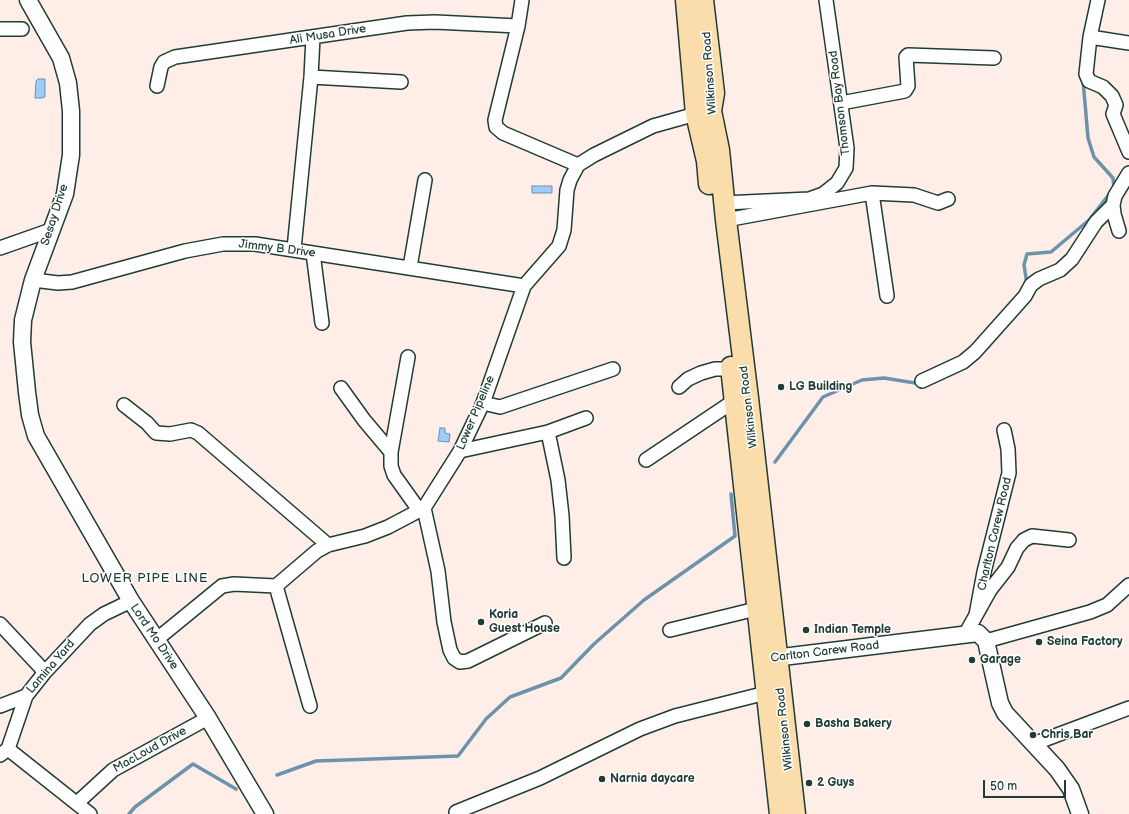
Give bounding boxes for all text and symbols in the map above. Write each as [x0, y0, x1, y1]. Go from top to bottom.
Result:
street label: Ali Musa Drive [289, 22, 367, 48]
street label: Wilkinson Road [700, 31, 720, 115]
street label: Thomson Bay Road [826, 50, 854, 156]
street label: Sesay Drive [38, 182, 72, 248]
street label: Jimmy B Drive [238, 237, 316, 261]
street label: Wilkinson Road [737, 365, 761, 449]
street label: Lower Pipeline [454, 373, 498, 453]
place label: LG Building [789, 380, 852, 394]
marker: LG Building [776, 382, 786, 392]
street label: Charlton Carew Road [975, 476, 1015, 592]
district label: LOWER PIPE LINE [81, 571, 209, 587]
street label: Lord Mo Drive [127, 601, 181, 673]
place label: Koria Guest House [489, 608, 560, 636]
marker: Koria Guest House [476, 617, 486, 627]
place label: Indian Temple [814, 623, 891, 637]
marker: Indian Temple [801, 625, 811, 635]
place label: Seina Factory [1047, 635, 1123, 649]
street label: Lamina Yard [24, 637, 78, 697]
marker: Seina Factory [1034, 637, 1044, 647]
street label: Carlton Carew Road [770, 638, 880, 666]
place label: Garage [980, 653, 1021, 667]
marker: Garage [967, 655, 977, 665]
street label: Wilkinson Road [773, 687, 797, 771]
place label: Basha Bakery [815, 717, 892, 731]
marker: Basha Bakery [802, 719, 812, 729]
street label: MacLoud Drive [111, 724, 189, 776]
place label: Chris Bar [1041, 728, 1093, 742]
marker: Chris Bar [1028, 730, 1038, 740]
place label: Narnia daycare [610, 772, 695, 786]
scale bar [985, 772, 1068, 798]
marker: Narnia daycare [597, 774, 607, 784]
place label: 2 Guys [817, 776, 854, 790]
marker: 2 Guys [804, 778, 814, 788]
text: 50 m [990, 779, 1017, 794]

